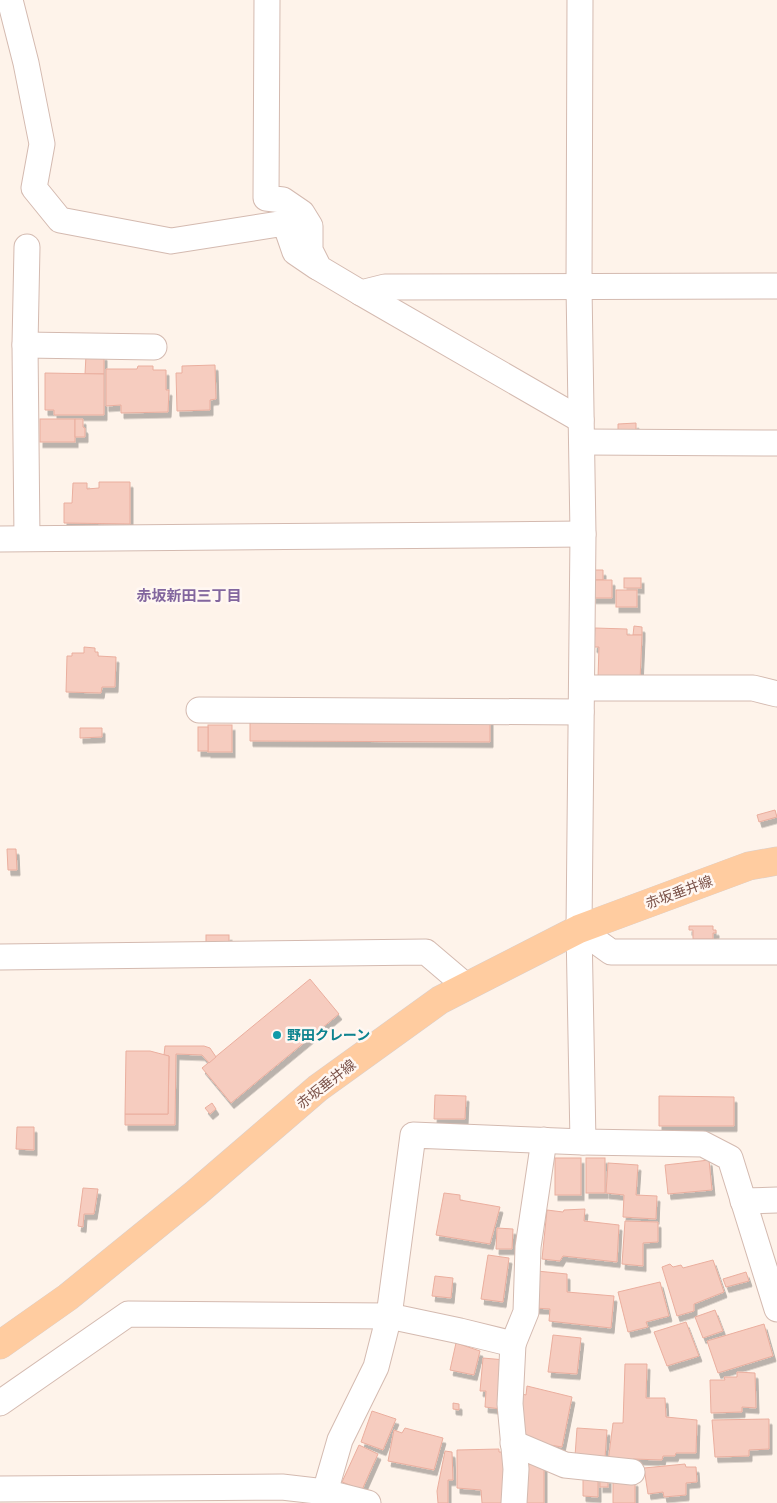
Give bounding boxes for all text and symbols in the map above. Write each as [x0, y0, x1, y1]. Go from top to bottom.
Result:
district label: 赤坂新田三丁目 [136, 587, 242, 604]
street label: 赤坂垂井線 [643, 873, 715, 911]
place label: 野田クレーン [287, 1027, 370, 1043]
marker: 野田クレーン [271, 1029, 283, 1041]
street label: 赤坂垂井線 [293, 1056, 359, 1112]

